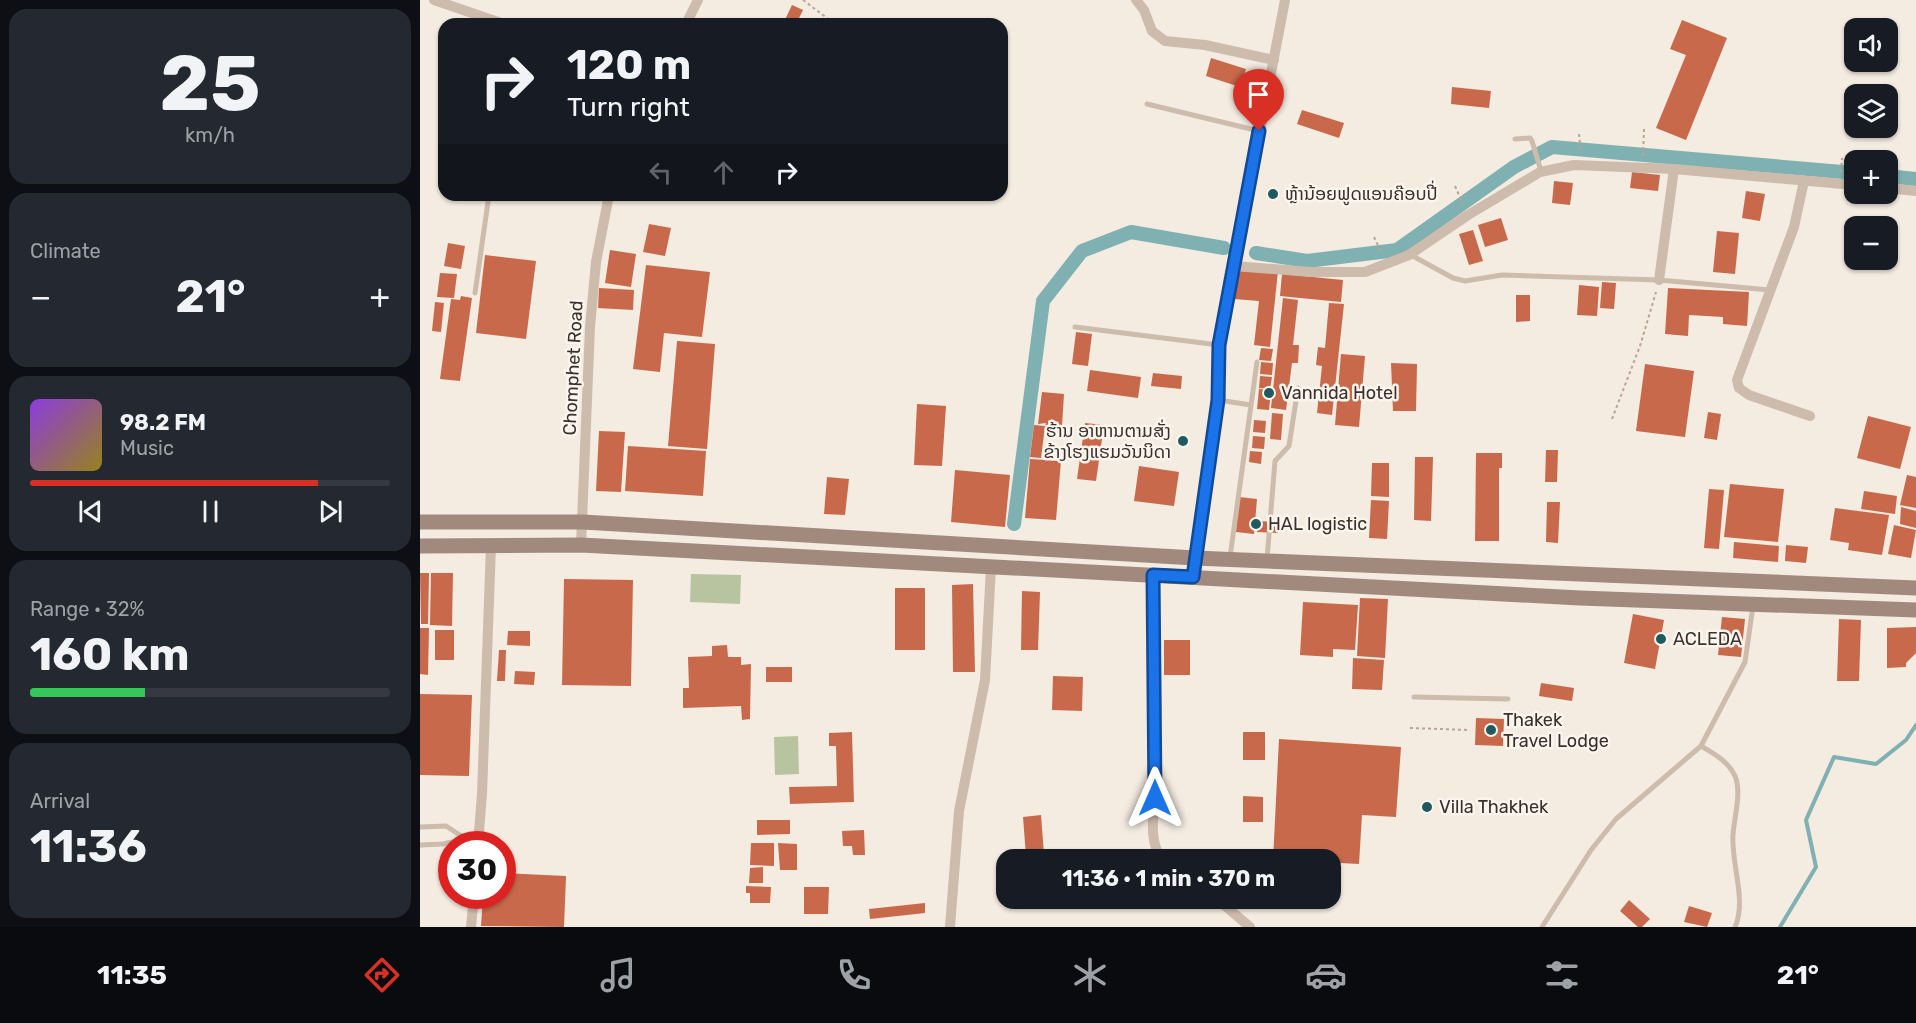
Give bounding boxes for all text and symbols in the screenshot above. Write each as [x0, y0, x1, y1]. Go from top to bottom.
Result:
map controls [1844, 18, 1898, 270]
button: sound [1844, 18, 1898, 72]
text: 25 [159, 37, 261, 130]
text: 120 m [567, 40, 691, 90]
icon: right [468, 42, 546, 120]
pin [1233, 69, 1284, 131]
icon: arrive [1242, 78, 1275, 111]
button: layers [1844, 84, 1898, 138]
text: Turn right [567, 91, 690, 123]
text: km/h [185, 123, 235, 147]
button: + [1844, 150, 1898, 204]
icon: left [644, 156, 677, 189]
icon: ahead [707, 156, 740, 189]
icon: right [770, 156, 803, 189]
place label: ຫຼ້ານ້ອຍຟູດແອນຄ໊ອບປີ່ [1285, 180, 1438, 206]
marker: ຫຼ້ານ້ອຍຟູດແອນຄ໊ອບປີ່ [1266, 187, 1280, 201]
button: − [1844, 216, 1898, 270]
text: Climate [30, 239, 101, 263]
text: 21° [175, 270, 246, 323]
text: − [30, 277, 51, 316]
text: + [369, 277, 390, 316]
street label: Chomphet Road [558, 300, 588, 436]
place label: Vannida Hotel [1281, 382, 1398, 404]
marker: Vannida Hotel [1262, 386, 1276, 400]
text: 98.2 FM [120, 409, 206, 436]
place label: ຮ້ານ ອາຫານຕາມສັ່ງ ຂ້າງໂຮງແຮມວັນນິດາ [1043, 419, 1171, 463]
marker: ຮ້ານ ອາຫານຕາມສັ່ງ ຂ້າງໂຮງແຮມວັນນິດາ [1176, 434, 1190, 448]
text: Music [120, 436, 174, 460]
icon: previous [74, 495, 107, 528]
icon: pause [194, 495, 227, 528]
icon: next [314, 495, 347, 528]
place label: HAL logistic [1268, 513, 1367, 535]
marker: HAL logistic [1249, 517, 1263, 531]
text: Range · 32% [30, 597, 145, 621]
text: 160 km [30, 628, 189, 681]
place label: ACLEDA [1673, 628, 1742, 650]
marker: ACLEDA [1654, 632, 1668, 646]
place label: Thakek Travel Lodge [1503, 709, 1609, 752]
marker: Thakek Travel Lodge [1484, 723, 1498, 737]
position arrow [1123, 766, 1187, 830]
text: Arrival [30, 789, 90, 813]
place label: Villa Thakhek [1439, 796, 1549, 818]
marker: Villa Thakhek [1420, 800, 1434, 814]
text: 11:36 [30, 820, 147, 873]
speed limit sign: 30 [438, 831, 516, 909]
text: 11:36 · 1 min · 370 m [1062, 865, 1275, 892]
icon: directions [361, 954, 403, 996]
icon: music [597, 954, 639, 996]
icon: phone [833, 954, 875, 996]
icon: climate [1069, 954, 1111, 996]
icon: car [1305, 954, 1347, 996]
icon: filters [1541, 954, 1583, 996]
text: 11:35 [97, 959, 167, 991]
text: 21° [1777, 959, 1819, 991]

